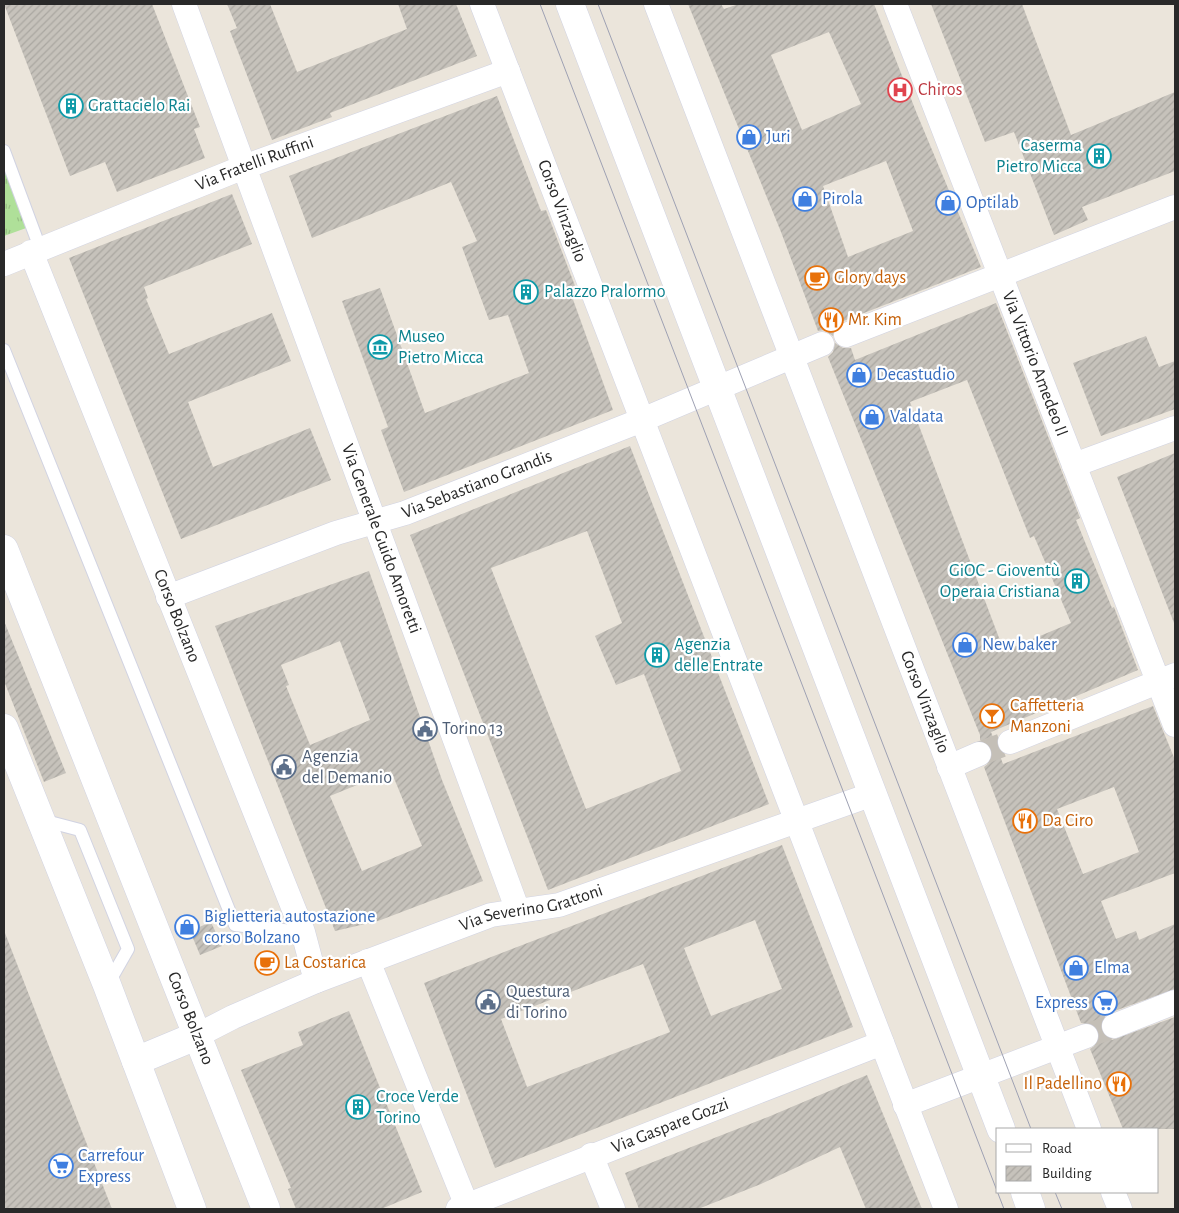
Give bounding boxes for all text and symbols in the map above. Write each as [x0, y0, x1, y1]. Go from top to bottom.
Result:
hospital icon: Chiros [887, 77, 913, 103]
place label: Chiros [918, 81, 962, 99]
building icon: Grattacielo Rai [58, 93, 84, 119]
place label: Grattacielo Rai [88, 97, 190, 115]
shop icon: Juri [736, 124, 762, 150]
place label: Juri [766, 128, 791, 146]
street label: Via Fratelli Ruffini [193, 133, 316, 195]
place label: Caserma Pietro Micca [996, 137, 1082, 176]
building icon: Caserma Pietro Micca [1086, 143, 1112, 169]
street label: Corso Vinzaglio [534, 158, 590, 265]
shop icon: Pirola [792, 186, 818, 212]
place label: Pirola [822, 190, 863, 208]
shop icon: Optilab [935, 190, 961, 216]
place label: Optilab [966, 194, 1019, 212]
cafe icon: Glory days [804, 265, 830, 291]
place label: Glory days [834, 269, 906, 287]
building icon: Palazzo Pralormo [513, 279, 539, 305]
place label: Palazzo Pralormo [544, 283, 666, 301]
street label: Via Vittorio Amedeo II [998, 289, 1071, 439]
restaurant icon: Mr. Kim [818, 307, 844, 333]
place label: Mr. Kim [848, 311, 902, 329]
place label: Museo Pietro Micca [398, 328, 484, 367]
museum icon: Museo Pietro Micca [367, 334, 393, 360]
shop icon: Decastudio [846, 362, 872, 388]
place label: Decastudio [876, 366, 955, 384]
shop icon: Valdata [859, 404, 885, 430]
place label: Valdata [890, 408, 944, 426]
street label: Via Generale Guido Amoretti [338, 442, 424, 636]
street label: Via Sebastiano Grandis [399, 447, 555, 522]
place label: GiOC - Gioventù Operaia Cristiana [940, 562, 1060, 601]
street label: Corso Bolzano [150, 567, 203, 665]
building icon: GiOC - Gioventù Operaia Cristiana [1064, 568, 1090, 594]
shop icon: New baker [952, 632, 978, 658]
place label: Agenzia delle Entrate [674, 636, 763, 675]
place label: New baker [982, 636, 1057, 654]
building icon: Agenzia delle Entrate [644, 642, 670, 668]
street label: Corso Vinzaglio [897, 648, 953, 756]
place label: Caffetteria Manzoni [1010, 697, 1084, 736]
bar icon: Caffetteria Manzoni [979, 703, 1005, 729]
public building icon: Torino 13 [412, 716, 438, 742]
place label: Torino 13 [442, 720, 503, 738]
place label: Agenzia del Demanio [302, 748, 392, 787]
public building icon: Agenzia del Demanio [271, 754, 297, 780]
restaurant icon: Da Ciro [1012, 808, 1038, 834]
place label: Da Ciro [1042, 812, 1093, 830]
street label: Via Severino Grattoni [457, 881, 605, 935]
place label: Biglietteria autostazione corso Bolzano [204, 908, 375, 947]
shop icon: Biglietteria autostazione corso Bolzano [174, 914, 200, 940]
cafe icon: La Costarica [254, 950, 280, 976]
place label: La Costarica [284, 954, 366, 972]
shop icon: Elma [1063, 955, 1089, 981]
place label: Elma [1094, 959, 1130, 977]
street label: Corso Bolzano [164, 969, 217, 1068]
place label: Questura di Torino [506, 983, 570, 1022]
public building icon: Questura di Torino [475, 989, 501, 1015]
supermarket icon: Express [1092, 990, 1118, 1016]
place label: Express [1035, 994, 1088, 1012]
restaurant icon: Il Padellino [1106, 1071, 1132, 1097]
place label: Il Padellino [1024, 1075, 1102, 1093]
place label: Croce Verde Torino [376, 1088, 459, 1127]
building icon: Croce Verde Torino [345, 1094, 371, 1120]
street label: Via Gaspare Gozzi [609, 1095, 731, 1157]
legend [996, 1128, 1159, 1193]
text: Road [1042, 1141, 1072, 1156]
place label: Carrefour Express [78, 1147, 144, 1186]
supermarket icon: Carrefour Express [48, 1153, 74, 1179]
text: Building [1042, 1166, 1092, 1181]

